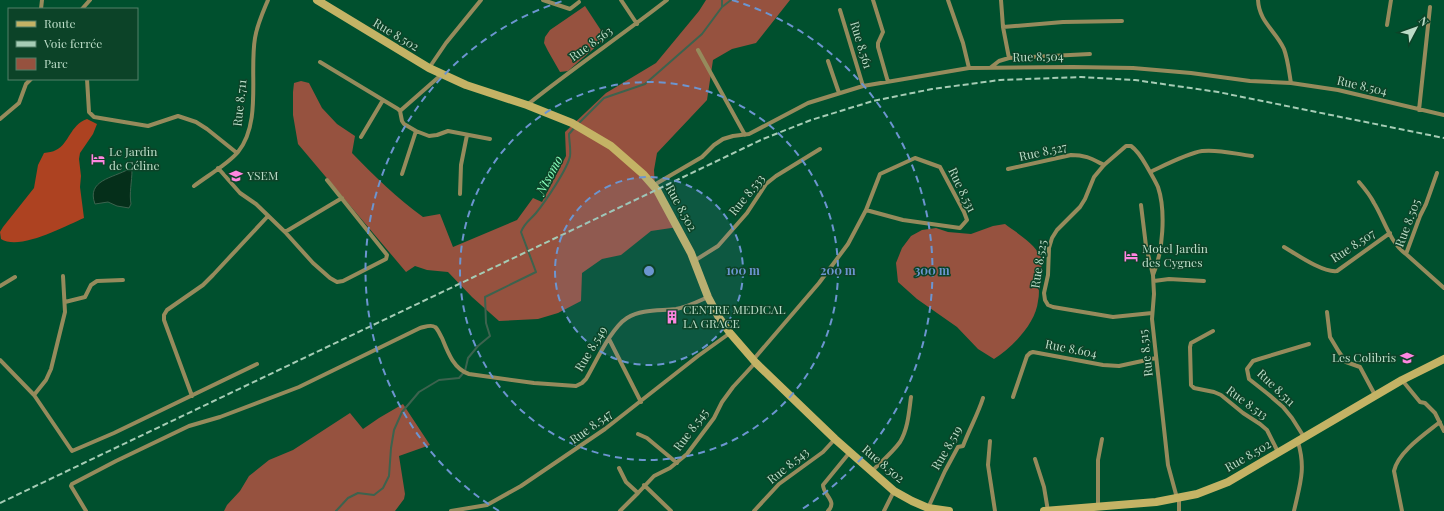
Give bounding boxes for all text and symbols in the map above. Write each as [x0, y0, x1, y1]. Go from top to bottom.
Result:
legend [8, 8, 138, 80]
north arrow [1396, 8, 1436, 48]
text: N [1416, 13, 1432, 29]
street label: Rue 8.502 [371, 14, 423, 54]
text: Route [44, 15, 76, 31]
street label: Rue 8.561 [847, 19, 877, 71]
street label: Rue 8.563 [566, 22, 615, 64]
text: Voie ferrée [43, 35, 102, 51]
street label: Rue 8.504 [1012, 48, 1064, 64]
text: Parc [44, 55, 68, 71]
street label: Rue 8.504 [1335, 71, 1389, 99]
street label: Rue 8.711 [229, 78, 249, 127]
street label: Rue 8.527 [1017, 138, 1068, 164]
place label: Le Jardin de Céline [109, 143, 160, 173]
hotel icon: Le Jardin de Céline [90, 151, 106, 167]
water label: Ntsomo [531, 152, 566, 198]
street label: Rue 8.531 [945, 165, 981, 215]
place label: YSEM [246, 167, 278, 183]
school or university icon: YSEM [228, 168, 244, 184]
street label: Rue 8.533 [725, 170, 768, 218]
street label: Rue 8.502 [663, 181, 701, 234]
street label: Rue 8.505 [1391, 196, 1424, 249]
street label: Rue 8.507 [1327, 225, 1378, 266]
street label: Rue 8.525 [1026, 238, 1050, 289]
place label: Motel Jardin des Cygnes [1142, 240, 1208, 270]
hotel icon: Motel Jardin des Cygnes [1123, 248, 1139, 264]
text: 100 m [726, 262, 760, 278]
text: 200 m [820, 262, 856, 278]
text: 300 m [915, 262, 950, 278]
centre of rings [642, 264, 656, 278]
place label: CENTRE MEDICAL LA GRACE [683, 301, 786, 331]
building icon: CENTRE MEDICAL LA GRACE [664, 309, 680, 325]
street label: Rue 8.549 [570, 323, 610, 374]
street label: Rue 8.515 [1134, 329, 1156, 378]
street label: Rue 8.604 [1044, 335, 1099, 361]
place label: Les Colibris [1332, 349, 1396, 365]
school or university icon: Les Colibris [1399, 350, 1415, 366]
street label: Rue 8.511 [1254, 365, 1300, 410]
street label: Rue 8.513 [1224, 382, 1272, 423]
street label: Rue 8.547 [566, 405, 615, 447]
street label: Rue 8.545 [669, 405, 711, 454]
street label: Rue 8.519 [927, 422, 965, 473]
street label: Rue 8.502 [1221, 435, 1274, 475]
street label: Rue 8.502 [859, 441, 909, 486]
street label: Rue 8.543 [763, 444, 812, 487]

